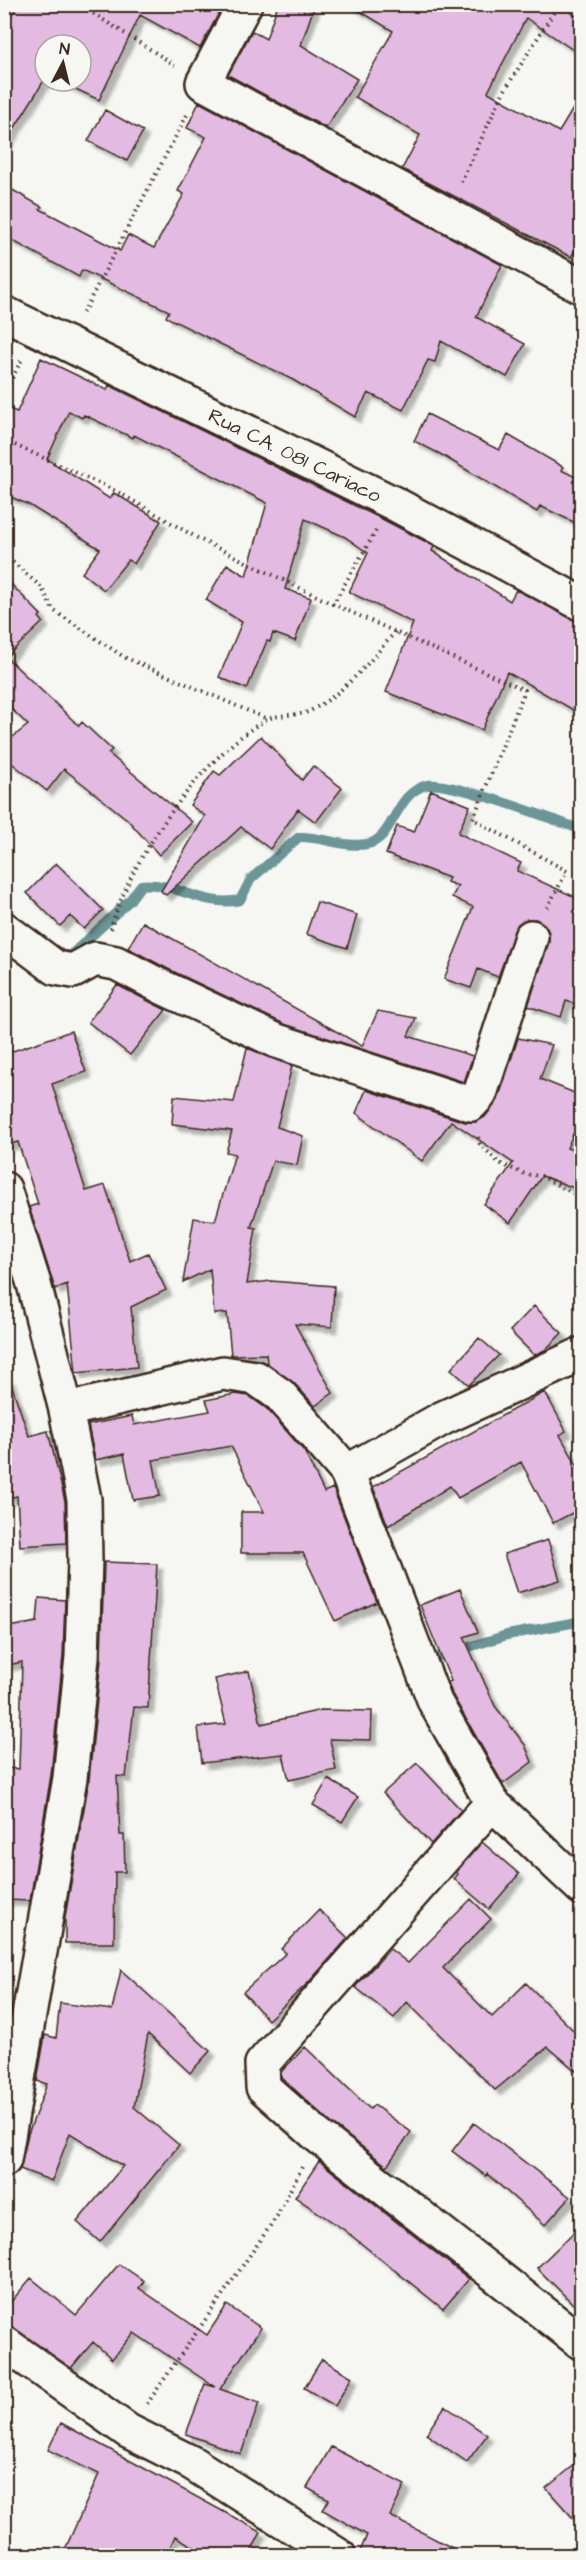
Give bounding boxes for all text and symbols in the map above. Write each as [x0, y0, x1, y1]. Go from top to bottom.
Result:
north arrow [33, 33, 93, 93]
text: N [58, 38, 71, 61]
street label: Rua CA. 081 Cariaco [203, 402, 386, 510]

